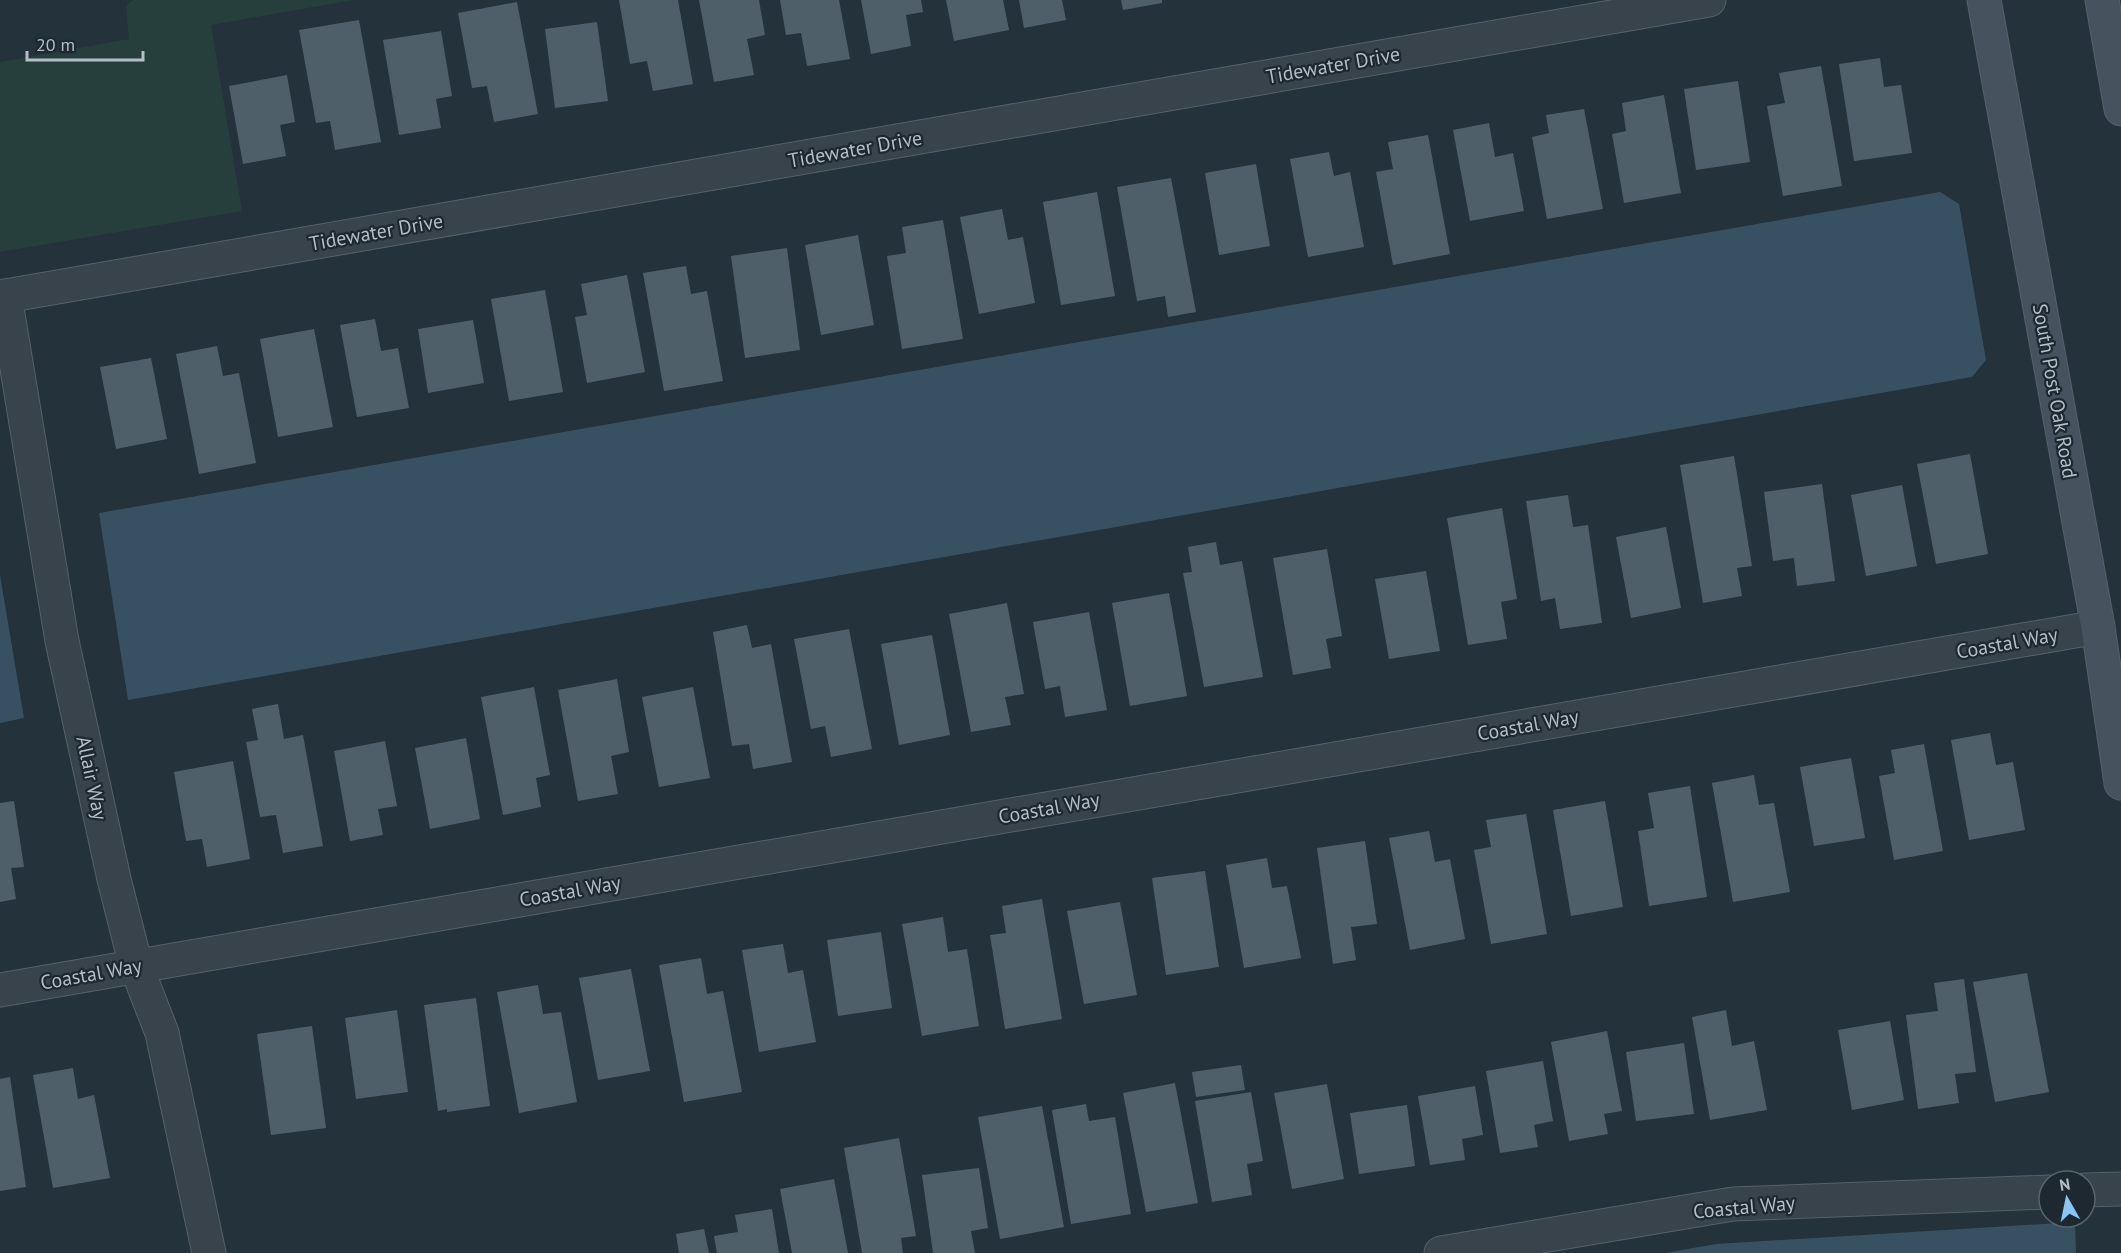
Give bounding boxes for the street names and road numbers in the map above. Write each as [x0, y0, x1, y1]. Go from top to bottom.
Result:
street label: Tidewater Drive [1264, 40, 1402, 90]
street label: Tidewater Drive [786, 124, 924, 174]
street label: Tidewater Drive [307, 207, 445, 257]
street label: South Post Oak Road [2027, 302, 2083, 480]
street label: Coastal Way [1954, 621, 2060, 665]
street label: Coastal Way [1475, 703, 1581, 747]
street label: Allair Way [70, 734, 114, 823]
street label: Coastal Way [996, 786, 1102, 830]
street label: Coastal Way [517, 869, 623, 913]
street label: Coastal Way [38, 952, 144, 996]
street label: Coastal Way [1692, 1190, 1797, 1224]

